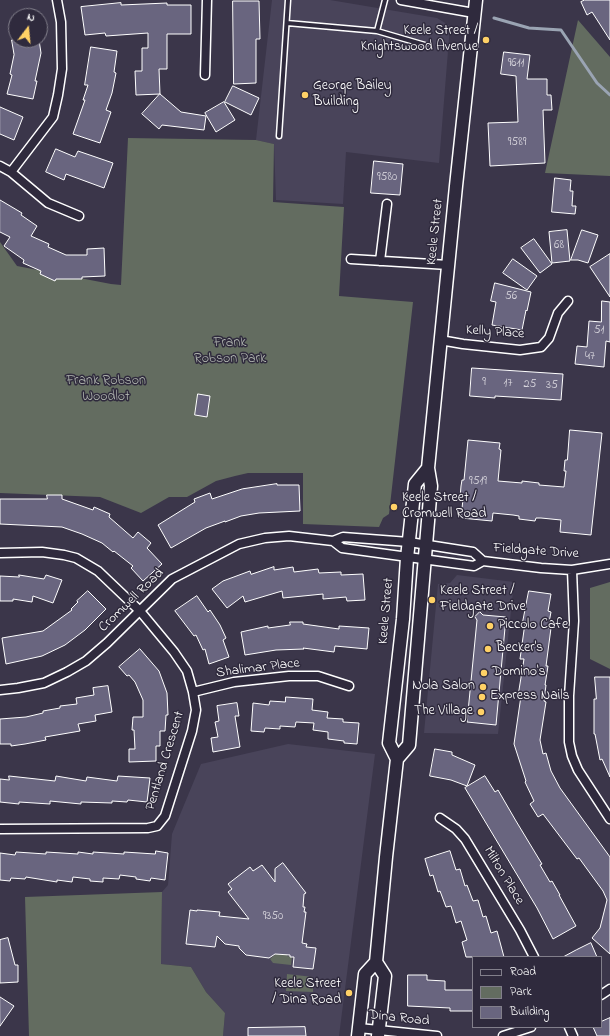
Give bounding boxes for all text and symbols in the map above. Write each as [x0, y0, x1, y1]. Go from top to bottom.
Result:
north arrow [8, 8, 48, 48]
text: N [25, 9, 37, 26]
place label: Keele Street / Knightswood Avenue [361, 24, 478, 56]
marker: Keele Street / Knightswood Avenue [481, 35, 491, 45]
house number: 9611 [508, 57, 524, 71]
place label: George Bailey Building [313, 79, 392, 112]
marker: George Bailey Building [300, 90, 310, 100]
house number: 9589 [508, 136, 526, 150]
house number: 9580 [377, 171, 397, 185]
street label: Keele Street [424, 198, 448, 266]
house number: 68 [554, 239, 564, 253]
house number: 56 [505, 290, 517, 304]
street label: Kelly Place [465, 323, 525, 343]
house number: 51 [594, 324, 604, 338]
park label: Frank Robson Park [194, 336, 266, 368]
house number: 47 [585, 350, 595, 364]
park label: Frank Robson Woodlot [66, 374, 146, 406]
house number: 9 [482, 376, 486, 390]
house number: 17 [504, 377, 512, 391]
house number: 25 [524, 378, 536, 392]
house number: 35 [546, 379, 558, 393]
house number: 9519 [469, 475, 487, 489]
place label: Keele Street / Cromwell Road [402, 491, 486, 524]
marker: Keele Street / Cromwell Road [389, 502, 399, 512]
street label: Fieldgate Drive [493, 541, 579, 563]
street label: Cromwell Road [96, 566, 168, 636]
street label: Keele Street [376, 577, 398, 645]
place label: Keele Street / Fieldgate Drive [440, 584, 526, 616]
marker: Keele Street / Fieldgate Drive [427, 595, 437, 605]
place label: Piccolo Cafe [498, 618, 568, 634]
marker: Piccolo Cafe [485, 621, 495, 631]
place label: Becker's [496, 641, 543, 657]
marker: Becker's [483, 644, 493, 654]
street label: Shalimar Place [215, 656, 301, 682]
place label: Domino's [492, 665, 546, 681]
marker: Domino's [479, 668, 489, 678]
place label: Nola Salon [412, 679, 475, 695]
marker: Nola Salon [478, 682, 488, 692]
place label: Express Nails [490, 689, 570, 705]
marker: Express Nails [477, 692, 487, 702]
place label: The Village [414, 704, 473, 720]
marker: The Village [476, 707, 486, 717]
street label: Pentland Crescent [143, 709, 189, 813]
street label: Milton Place [479, 844, 527, 908]
house number: 9350 [263, 910, 283, 924]
legend [472, 956, 602, 1028]
text: Road [510, 963, 536, 981]
place label: Keele Street / Dina Road [272, 977, 341, 1010]
text: Park [510, 983, 532, 1001]
marker: Keele Street / Dina Road [344, 988, 354, 998]
text: Building [510, 1003, 549, 1021]
street label: Dina Road [368, 1007, 430, 1031]

